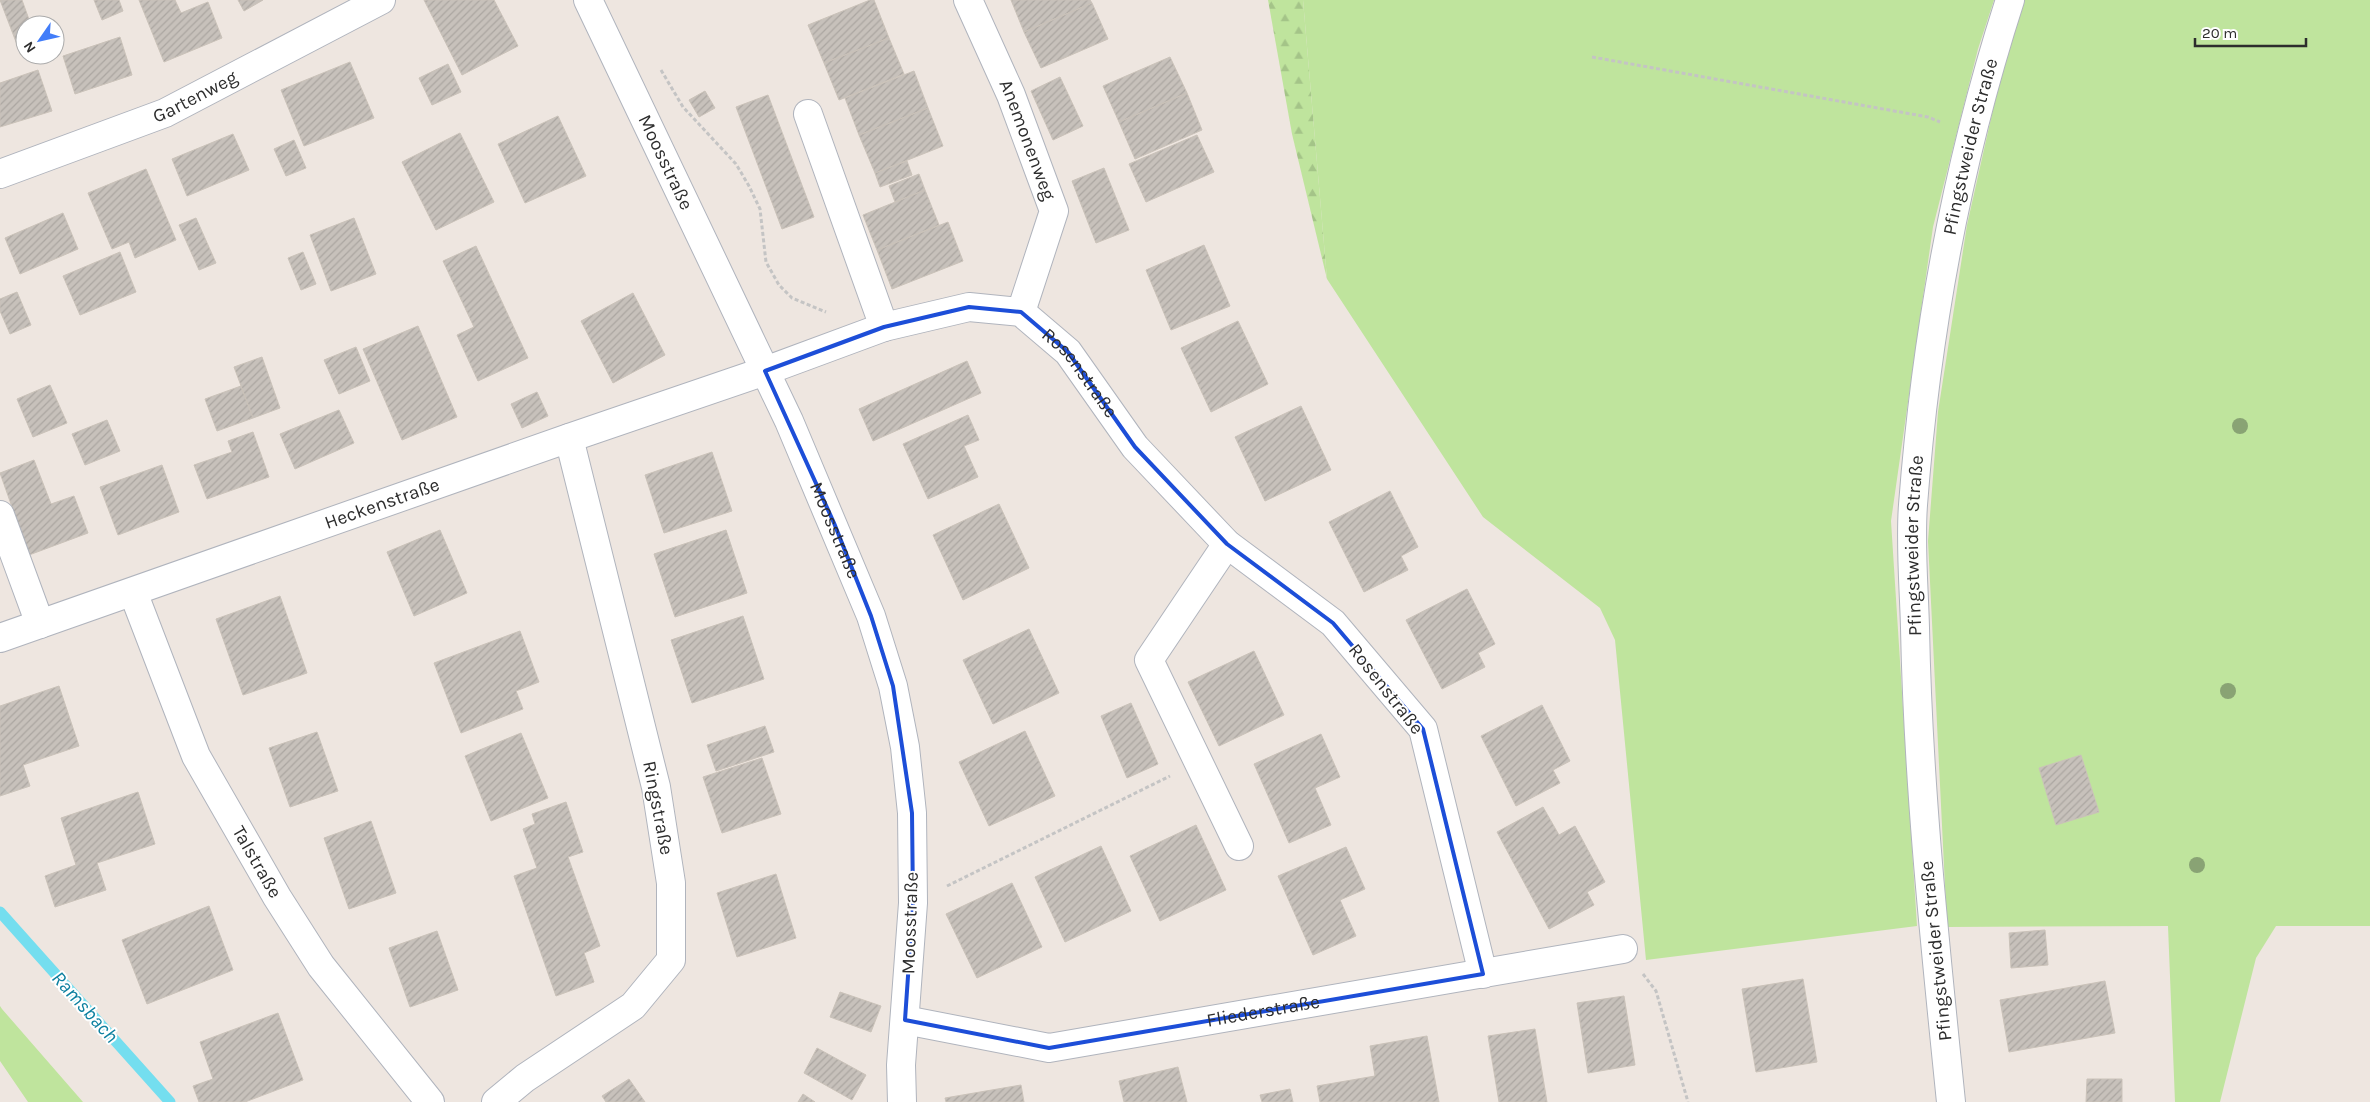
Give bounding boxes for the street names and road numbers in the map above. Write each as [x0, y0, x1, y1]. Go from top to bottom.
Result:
street label: Pfingstweider Straße [1939, 56, 2003, 237]
street label: Gartenweg [150, 66, 241, 127]
street label: Anemonenweg [994, 76, 1060, 203]
street label: Moosstraße [633, 111, 698, 214]
street label: Rosenstraße [1037, 324, 1122, 422]
street label: Pfingstweider Straße [1901, 454, 1928, 636]
street label: Heckenstraße [322, 473, 442, 534]
street label: Moosstraße [805, 479, 865, 582]
street label: Rosenstraße [1344, 639, 1428, 739]
street label: Ringstraße [638, 759, 678, 857]
street label: Talstraße [228, 822, 286, 902]
street label: Pfingstweider Straße [1916, 860, 1956, 1042]
street label: Moosstraße [897, 871, 923, 975]
street label: Fliederstraße [1205, 990, 1321, 1032]

